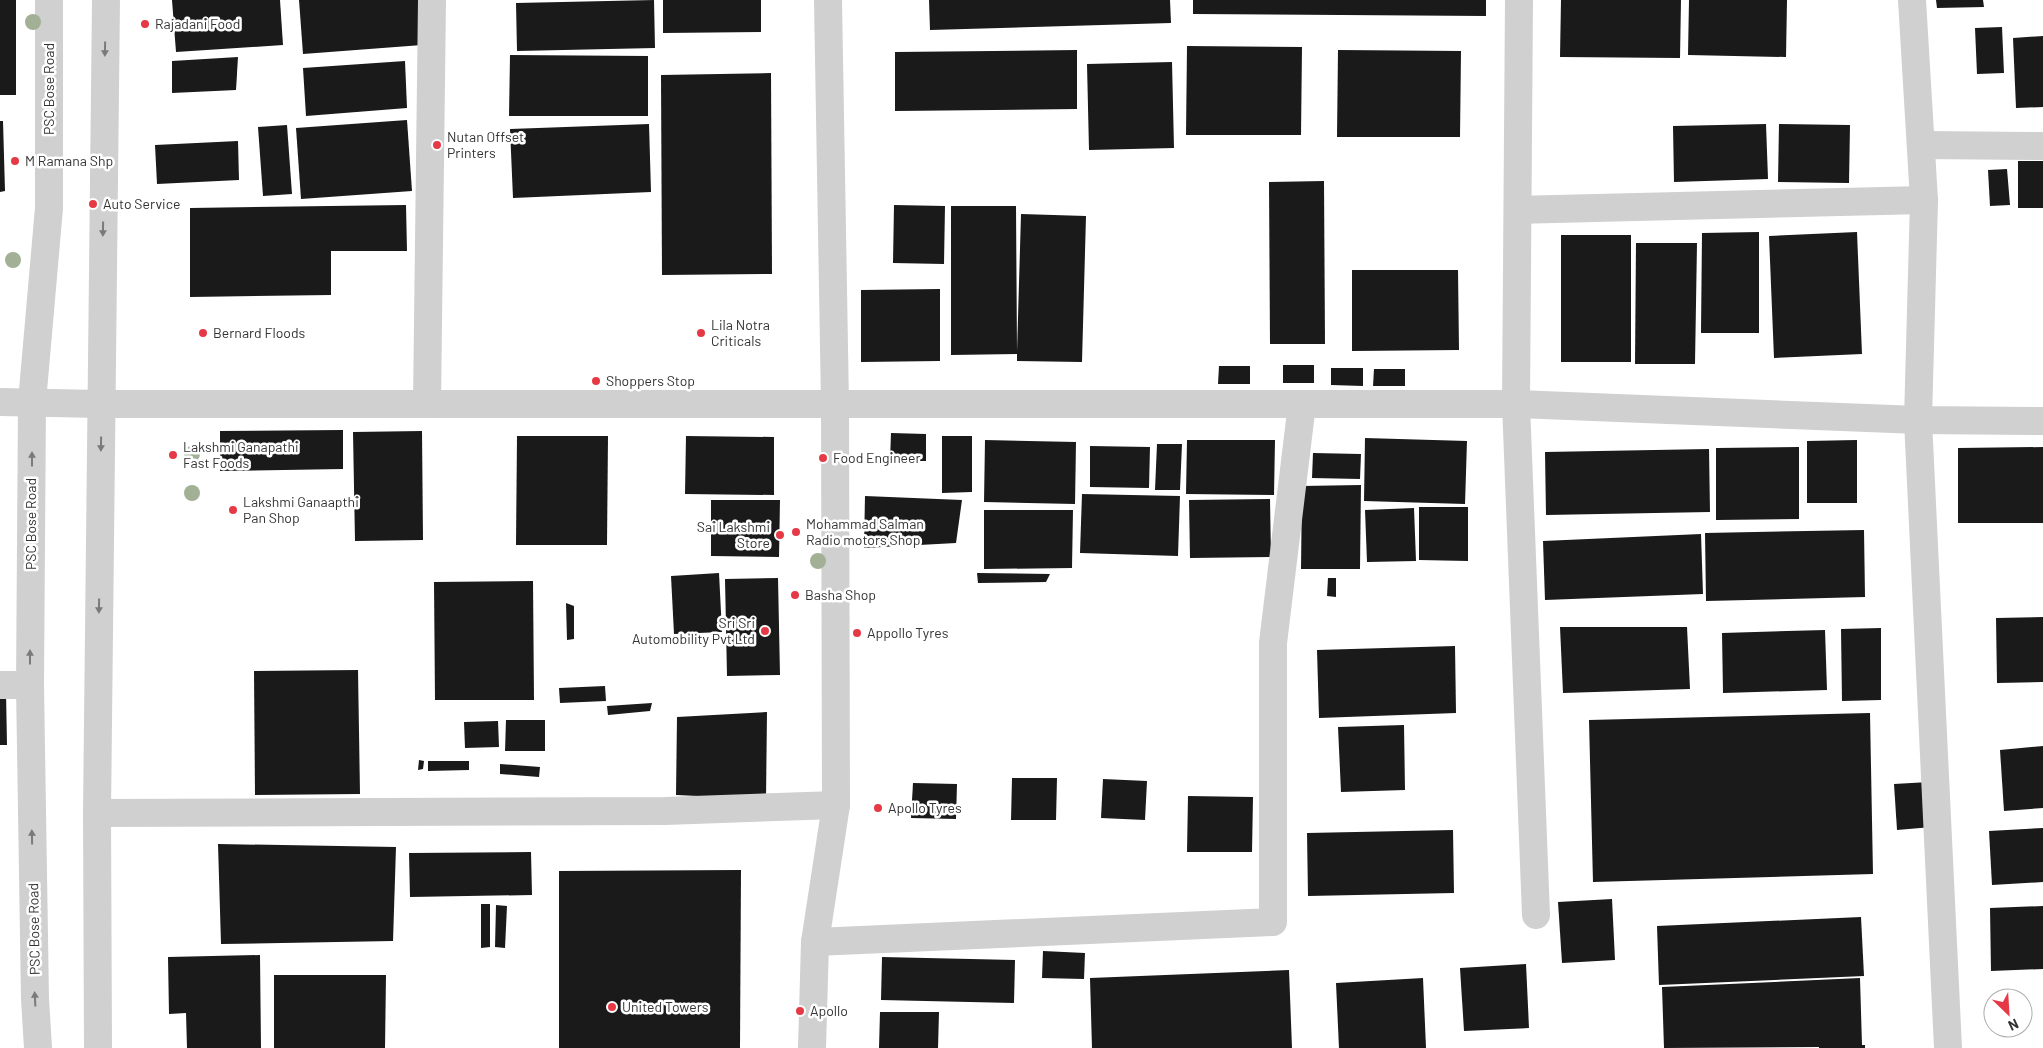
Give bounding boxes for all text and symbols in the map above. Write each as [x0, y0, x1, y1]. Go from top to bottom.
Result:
place label: Rajadani Food [155, 15, 240, 32]
marker: Rajadani Food [139, 18, 151, 30]
one-way arrow [101, 41, 109, 57]
street label: PSC Bose Road [40, 43, 57, 135]
place label: Nutan Offset Printers [447, 128, 524, 161]
marker: Nutan Offset Printers [431, 139, 443, 151]
place label: M Ramana Shp [25, 152, 113, 169]
marker: M Ramana Shp [9, 155, 21, 167]
place label: Auto Service [103, 195, 180, 212]
marker: Auto Service [87, 198, 99, 210]
one-way arrow [99, 221, 107, 237]
place label: Lila Notra Criticals [711, 316, 770, 349]
place label: Bernard Floods [213, 324, 306, 341]
marker: Bernard Floods [197, 327, 209, 339]
marker: Lila Notra Criticals [695, 327, 707, 339]
place label: Shoppers Stop [606, 372, 695, 389]
marker: Shoppers Stop [590, 375, 602, 387]
one-way arrow [97, 436, 105, 452]
place label: Lakshmi Ganapathi Fast Foods [183, 438, 299, 471]
marker: Lakshmi Ganapathi Fast Foods [167, 449, 179, 461]
place label: Food Engineer [833, 449, 921, 466]
one-way arrow [28, 451, 36, 467]
marker: Food Engineer [817, 452, 829, 464]
street label: PSC Bose Road [22, 478, 39, 570]
place label: Lakshmi Ganaapthi Pan Shop [243, 493, 359, 526]
marker: Lakshmi Ganaapthi Pan Shop [227, 504, 239, 516]
place label: Mohammad Salman Radio motors Shop [806, 515, 924, 548]
place label: Sai Lakshmi Store [697, 518, 770, 551]
marker: Mohammad Salman Radio motors Shop [790, 526, 802, 538]
marker: Sai Lakshmi Store [774, 529, 786, 541]
place label: Basha Shop [805, 586, 876, 603]
marker: Basha Shop [789, 589, 801, 601]
one-way arrow [95, 598, 103, 614]
place label: Sri Sri Automobility Pvt Ltd [632, 614, 755, 647]
place label: Appollo Tyres [867, 624, 949, 641]
marker: Sri Sri Automobility Pvt Ltd [759, 625, 771, 637]
marker: Appollo Tyres [851, 627, 863, 639]
one-way arrow [26, 649, 34, 665]
place label: Apollo Tyres [888, 799, 962, 816]
marker: Apollo Tyres [872, 802, 884, 814]
one-way arrow [28, 829, 36, 845]
street label: PSC Bose Road [24, 883, 43, 975]
north arrow [1983, 988, 2033, 1038]
one-way arrow [31, 991, 39, 1007]
place label: United Towers [622, 998, 709, 1015]
marker: United Towers [606, 1001, 618, 1013]
place label: Apollo [810, 1002, 848, 1019]
marker: Apollo [794, 1005, 806, 1017]
text: N [2006, 1016, 2022, 1035]

